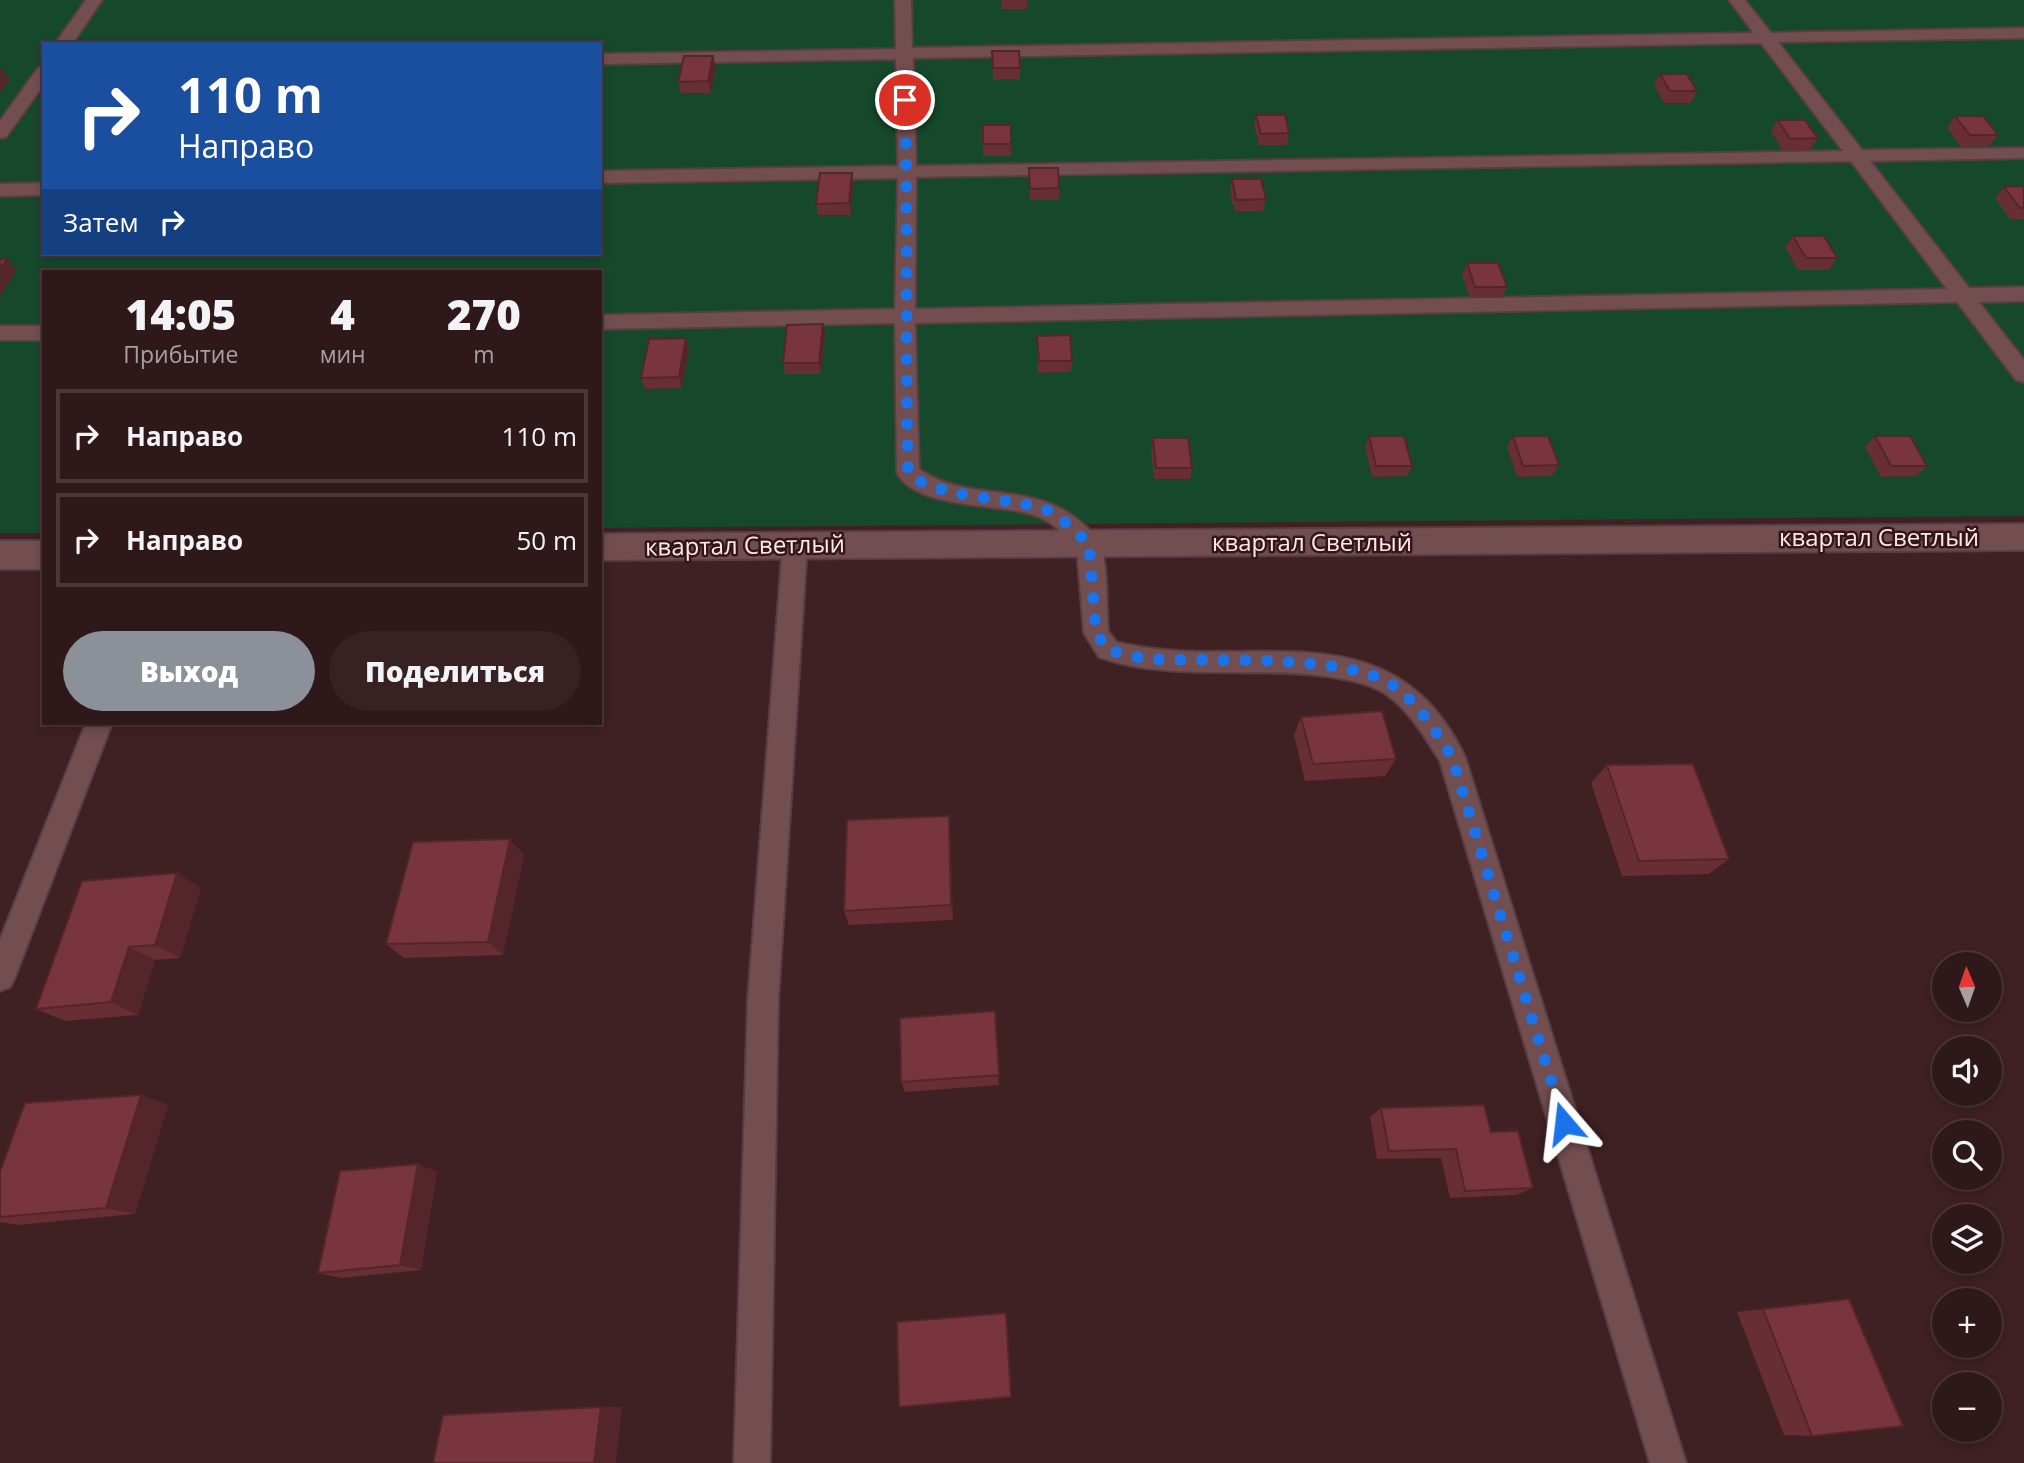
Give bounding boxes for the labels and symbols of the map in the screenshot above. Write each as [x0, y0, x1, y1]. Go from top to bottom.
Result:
pin [875, 70, 935, 130]
street label: квартал Светлый [1779, 520, 1979, 553]
street label: квартал Светлый [1212, 525, 1412, 558]
street label: квартал Светлый [645, 526, 845, 563]
north arrow [1932, 952, 2002, 1022]
position arrow [1527, 1086, 1601, 1160]

